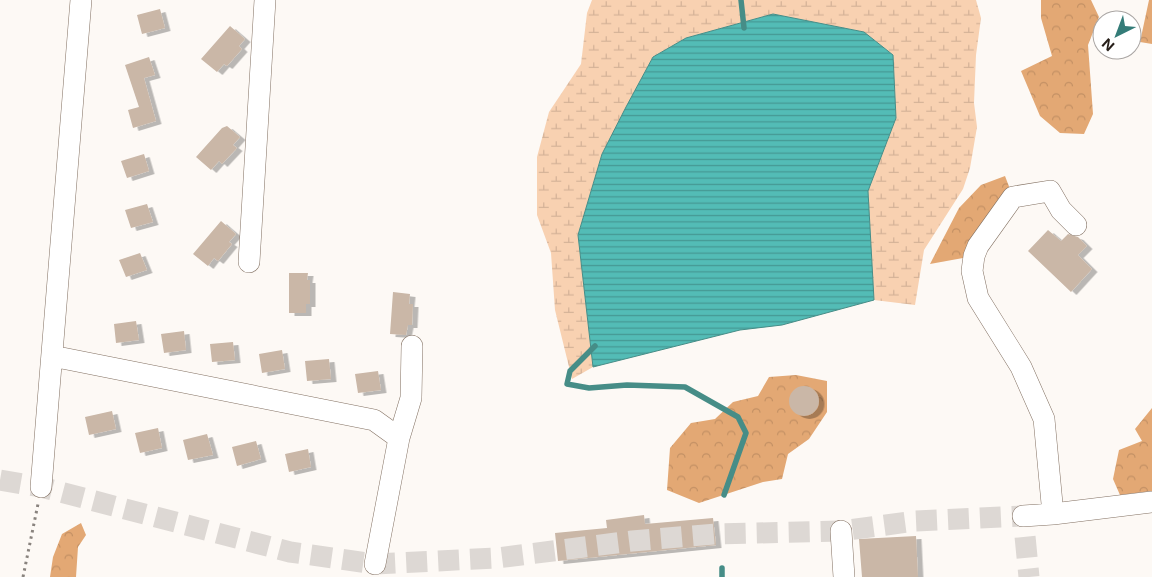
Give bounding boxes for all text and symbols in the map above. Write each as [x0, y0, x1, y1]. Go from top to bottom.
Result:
north arrow [1092, 10, 1142, 60]
text: N [1098, 35, 1118, 55]

